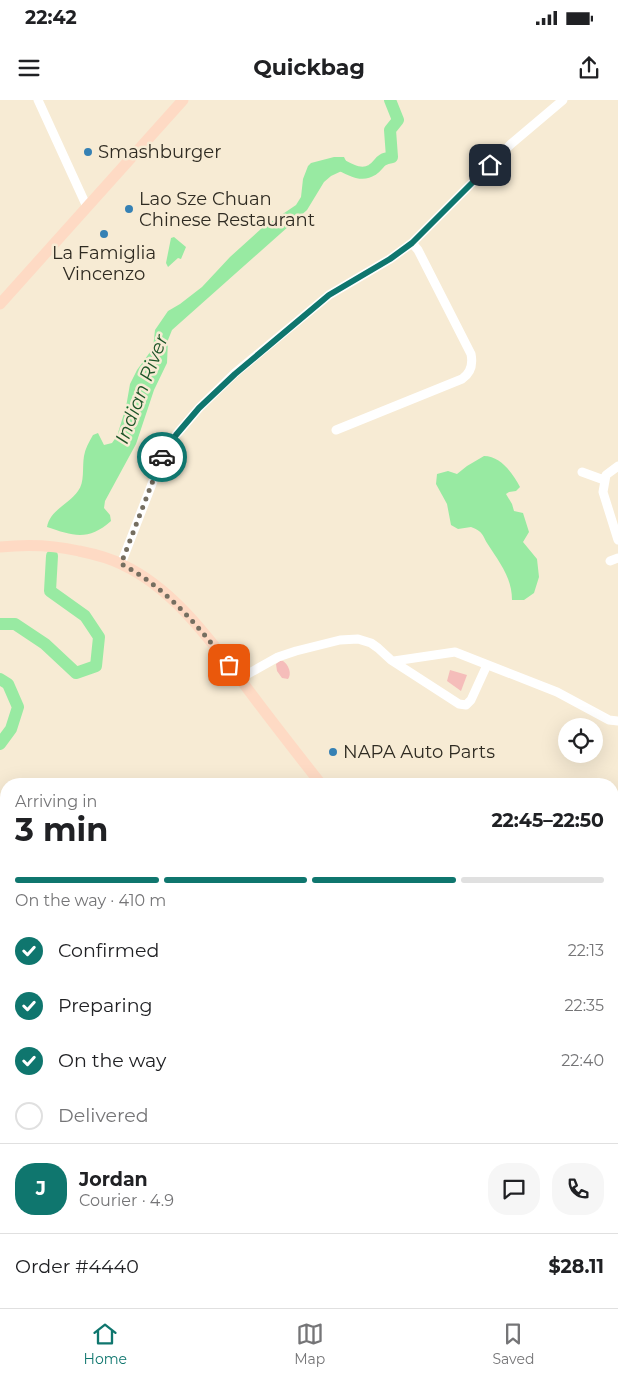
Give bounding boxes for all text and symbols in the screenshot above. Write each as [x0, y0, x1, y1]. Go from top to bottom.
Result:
text: 22:42 [25, 6, 77, 29]
icon: menu [15, 54, 43, 82]
text: Quickbag [253, 54, 365, 81]
icon: share [575, 54, 603, 82]
place label: Smashburger [98, 141, 221, 163]
pin [469, 144, 511, 186]
marker: Smashburger [82, 146, 94, 158]
icon: home [476, 151, 504, 179]
place label: Lao Sze Chuan Chinese Restaurant [139, 188, 315, 231]
marker: Lao Sze Chuan Chinese Restaurant [123, 203, 135, 215]
marker: La Famiglia Vincenzo [98, 228, 110, 240]
place label: La Famiglia Vincenzo [52, 242, 156, 285]
water label: Indian River [110, 331, 173, 447]
courier [137, 432, 187, 482]
icon: car [148, 443, 176, 471]
pin [208, 644, 250, 686]
icon: bag [215, 651, 243, 679]
map controls [558, 718, 603, 763]
button: locate [558, 718, 603, 763]
place label: NAPA Auto Parts [343, 741, 495, 763]
marker: NAPA Auto Parts [327, 746, 339, 758]
text: Arriving in [15, 792, 97, 811]
text: 22:45–22:50 [491, 809, 604, 832]
text: 3 min [15, 810, 108, 849]
text: On the way · 410 m [15, 891, 166, 910]
icon: check [15, 937, 43, 965]
text: Confirmed [58, 939, 159, 962]
text: 22:13 [568, 941, 604, 960]
icon: check [15, 992, 43, 1020]
text: Preparing [58, 994, 153, 1017]
text: 22:35 [565, 996, 604, 1015]
icon: check [15, 1047, 43, 1075]
text: On the way [58, 1049, 166, 1072]
text: 22:40 [561, 1051, 604, 1070]
text: Delivered [58, 1104, 149, 1127]
button: chat [488, 1163, 540, 1215]
button: phone [552, 1163, 604, 1215]
text: Jordan [79, 1168, 148, 1191]
text: J [36, 1177, 46, 1200]
text: Courier · 4.9 [79, 1191, 174, 1210]
text: Order #4440 [15, 1255, 139, 1278]
text: $28.11 [548, 1255, 604, 1278]
tab: Home [84, 1320, 127, 1368]
tab: Map [294, 1320, 325, 1368]
tab: Saved [492, 1320, 534, 1368]

